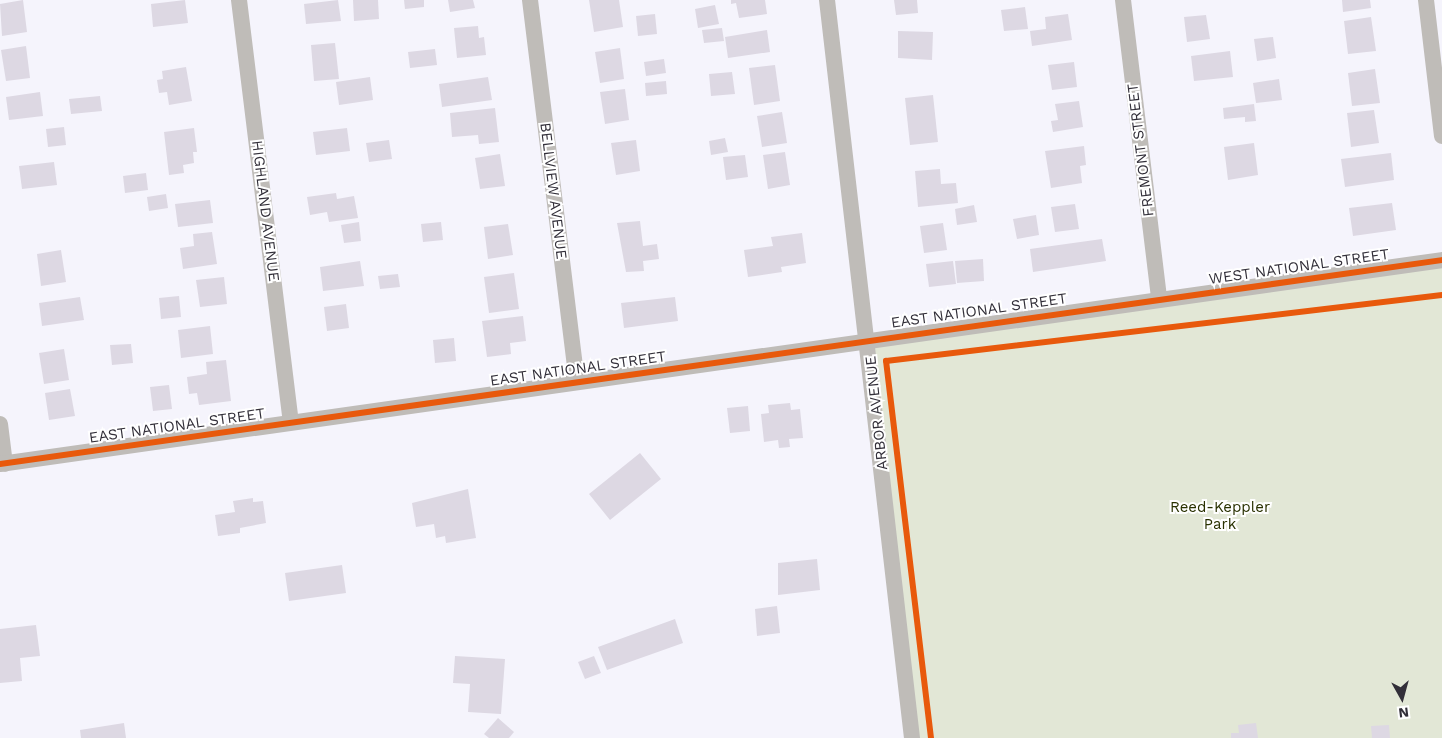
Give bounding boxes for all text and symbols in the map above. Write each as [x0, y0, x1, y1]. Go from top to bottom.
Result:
street label: FREMONT STREET [1124, 82, 1158, 218]
street label: BELLVIEW AVENUE [536, 121, 570, 261]
street label: HIGHLAND AVENUE [247, 139, 283, 283]
street label: WEST NATIONAL STREET [1207, 245, 1391, 289]
street label: EAST NATIONAL STREET [889, 290, 1069, 332]
street label: EAST NATIONAL STREET [488, 348, 668, 390]
street label: ARBOR AVENUE [862, 355, 892, 471]
street label: EAST NATIONAL STREET [87, 405, 267, 447]
park label: Reed-Keppler Park [1170, 498, 1270, 533]
north arrow [1377, 673, 1427, 723]
text: N [1398, 704, 1410, 721]

